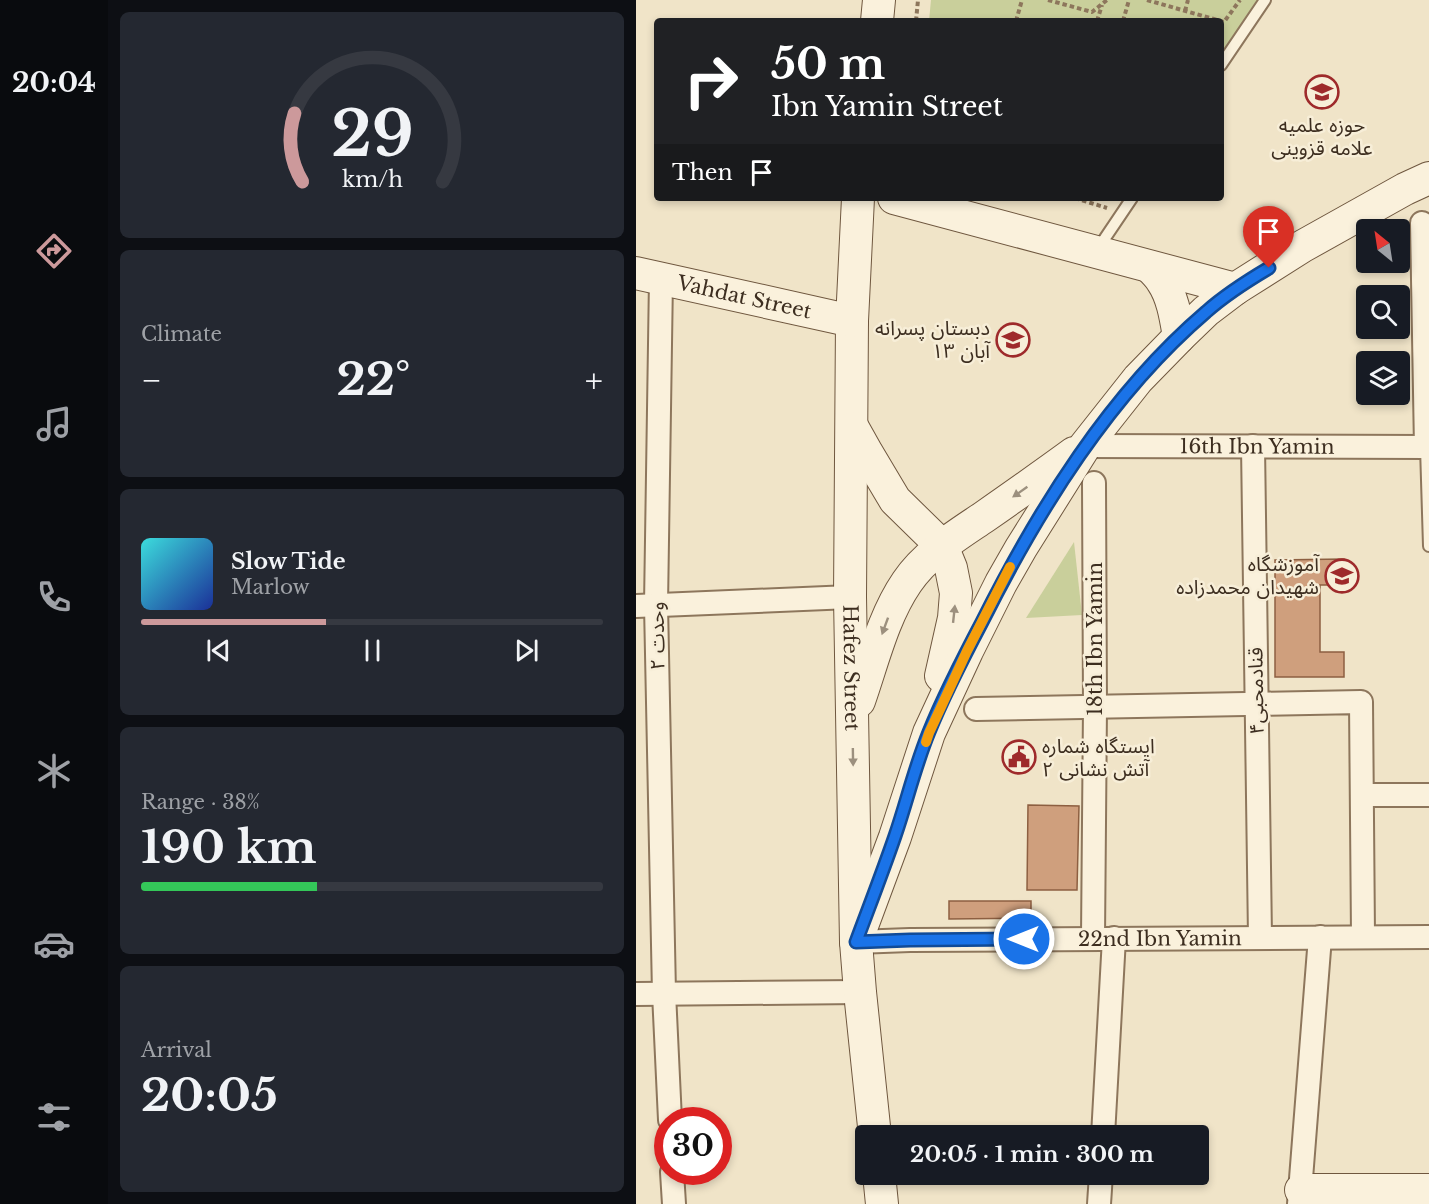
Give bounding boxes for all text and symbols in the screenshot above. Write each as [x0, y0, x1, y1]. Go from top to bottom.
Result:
text: 50 m [771, 38, 885, 90]
icon: right [672, 42, 750, 120]
text: 20:04 [12, 66, 96, 99]
school or university icon: حوزه علمیه علامه قزوینی [1304, 74, 1340, 110]
text: Ibn Yamin Street [771, 90, 1003, 123]
text: 29 [331, 95, 413, 173]
place label: حوزه علمیه علامه قزوینی [1271, 113, 1373, 160]
icon: arrive [745, 156, 778, 189]
text: Then [672, 159, 733, 186]
text: km/h [342, 167, 403, 194]
pin [1243, 206, 1294, 268]
icon: arrive [1252, 215, 1285, 248]
north arrow [1356, 219, 1410, 273]
map controls [1356, 219, 1410, 405]
icon: directions [33, 230, 75, 272]
street label: Vahdat Street [674, 270, 814, 324]
button: search [1356, 285, 1410, 339]
place label: دبستان پسرانه ۱۳ آبان [875, 316, 991, 363]
text: Climate [141, 322, 222, 346]
school or university icon: دبستان پسرانه ۱۳ آبان [995, 322, 1031, 358]
text: 22° [337, 351, 410, 407]
button: layers [1356, 351, 1410, 405]
text: − [141, 360, 162, 401]
text: + [585, 360, 603, 401]
icon: music [33, 403, 75, 445]
street label: 16th Ibn Yamin [1179, 434, 1335, 459]
one-way arrow [1012, 486, 1028, 498]
text: Slow Tide [231, 548, 346, 575]
place label: آموزشگاه شهیدان محمدزاده [1176, 552, 1320, 599]
school or university icon: آموزشگاه شهیدان محمدزاده [1324, 558, 1360, 594]
street label: 18th Ibn Yamin [1083, 562, 1107, 716]
text: Marlow [231, 575, 310, 599]
icon: phone [33, 576, 75, 618]
street label: وحدت ۲ [644, 602, 670, 670]
one-way arrow [949, 604, 959, 623]
street label: Hafez Street [838, 605, 864, 732]
one-way arrow [879, 618, 889, 636]
icon: previous [202, 634, 235, 667]
icon: pause [356, 634, 389, 667]
icon: next [510, 634, 543, 667]
street label: قنادمحبی۴ [1243, 647, 1269, 735]
place label: ایستگاه شماره ۲ آتش نشانی [1042, 734, 1155, 781]
public building icon: ایستگاه شماره ۲ آتش نشانی [1001, 739, 1037, 775]
one-way arrow [848, 747, 858, 766]
icon: climate [33, 750, 75, 792]
text: Range · 38% [141, 790, 260, 814]
text: 190 km [141, 819, 317, 875]
position arrow [992, 907, 1056, 971]
icon: car [33, 923, 75, 965]
street label: 22nd Ibn Yamin [1078, 926, 1242, 951]
text: Arrival [141, 1038, 212, 1062]
text: 20:05 [141, 1067, 278, 1123]
icon: filters [33, 1096, 75, 1138]
speed limit sign: 30 [654, 1107, 732, 1185]
text: 20:05 · 1 min · 300 m [910, 1141, 1154, 1168]

